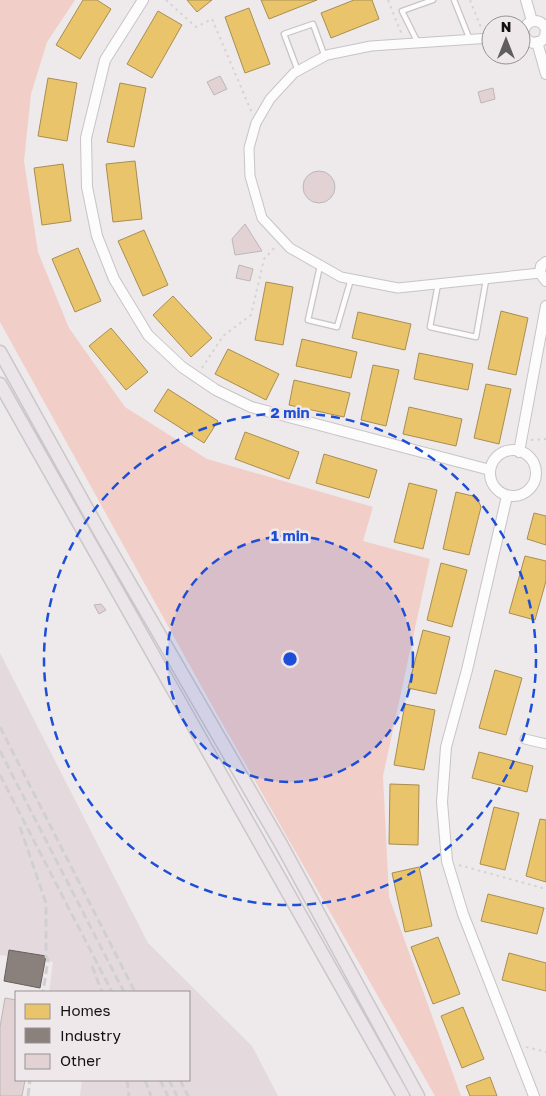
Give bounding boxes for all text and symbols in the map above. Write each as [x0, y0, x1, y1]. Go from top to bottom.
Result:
north arrow [481, 15, 531, 65]
text: N [501, 18, 511, 35]
text: 2 min [270, 403, 310, 421]
text: 1 min [271, 526, 309, 544]
centre of rings [281, 650, 299, 668]
legend [15, 991, 190, 1081]
text: Homes [60, 1001, 110, 1019]
text: Industry [60, 1026, 121, 1044]
text: Other [60, 1051, 101, 1069]

